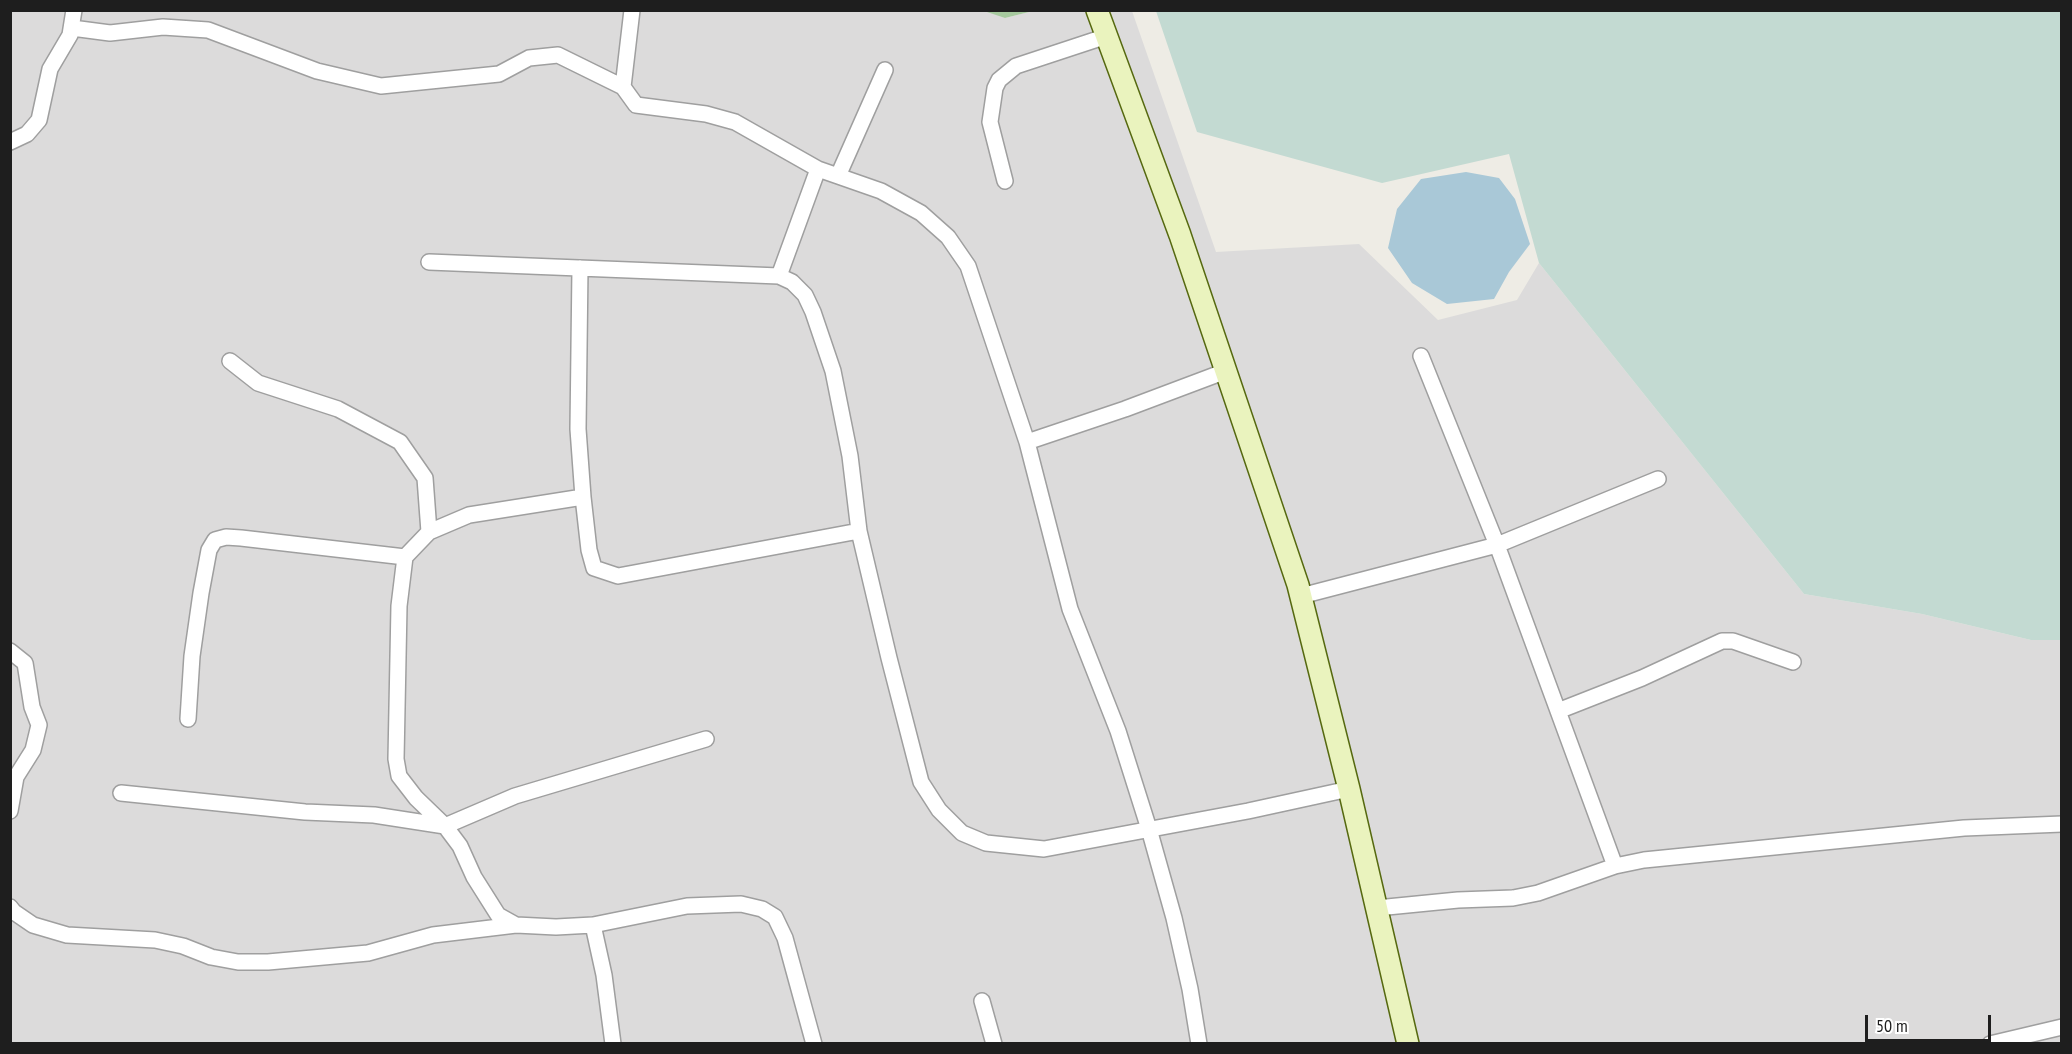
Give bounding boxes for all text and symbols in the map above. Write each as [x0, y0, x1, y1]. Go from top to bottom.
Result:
scale bar [1868, 1003, 1994, 1041]
text: 50 m [1876, 1014, 1908, 1037]

